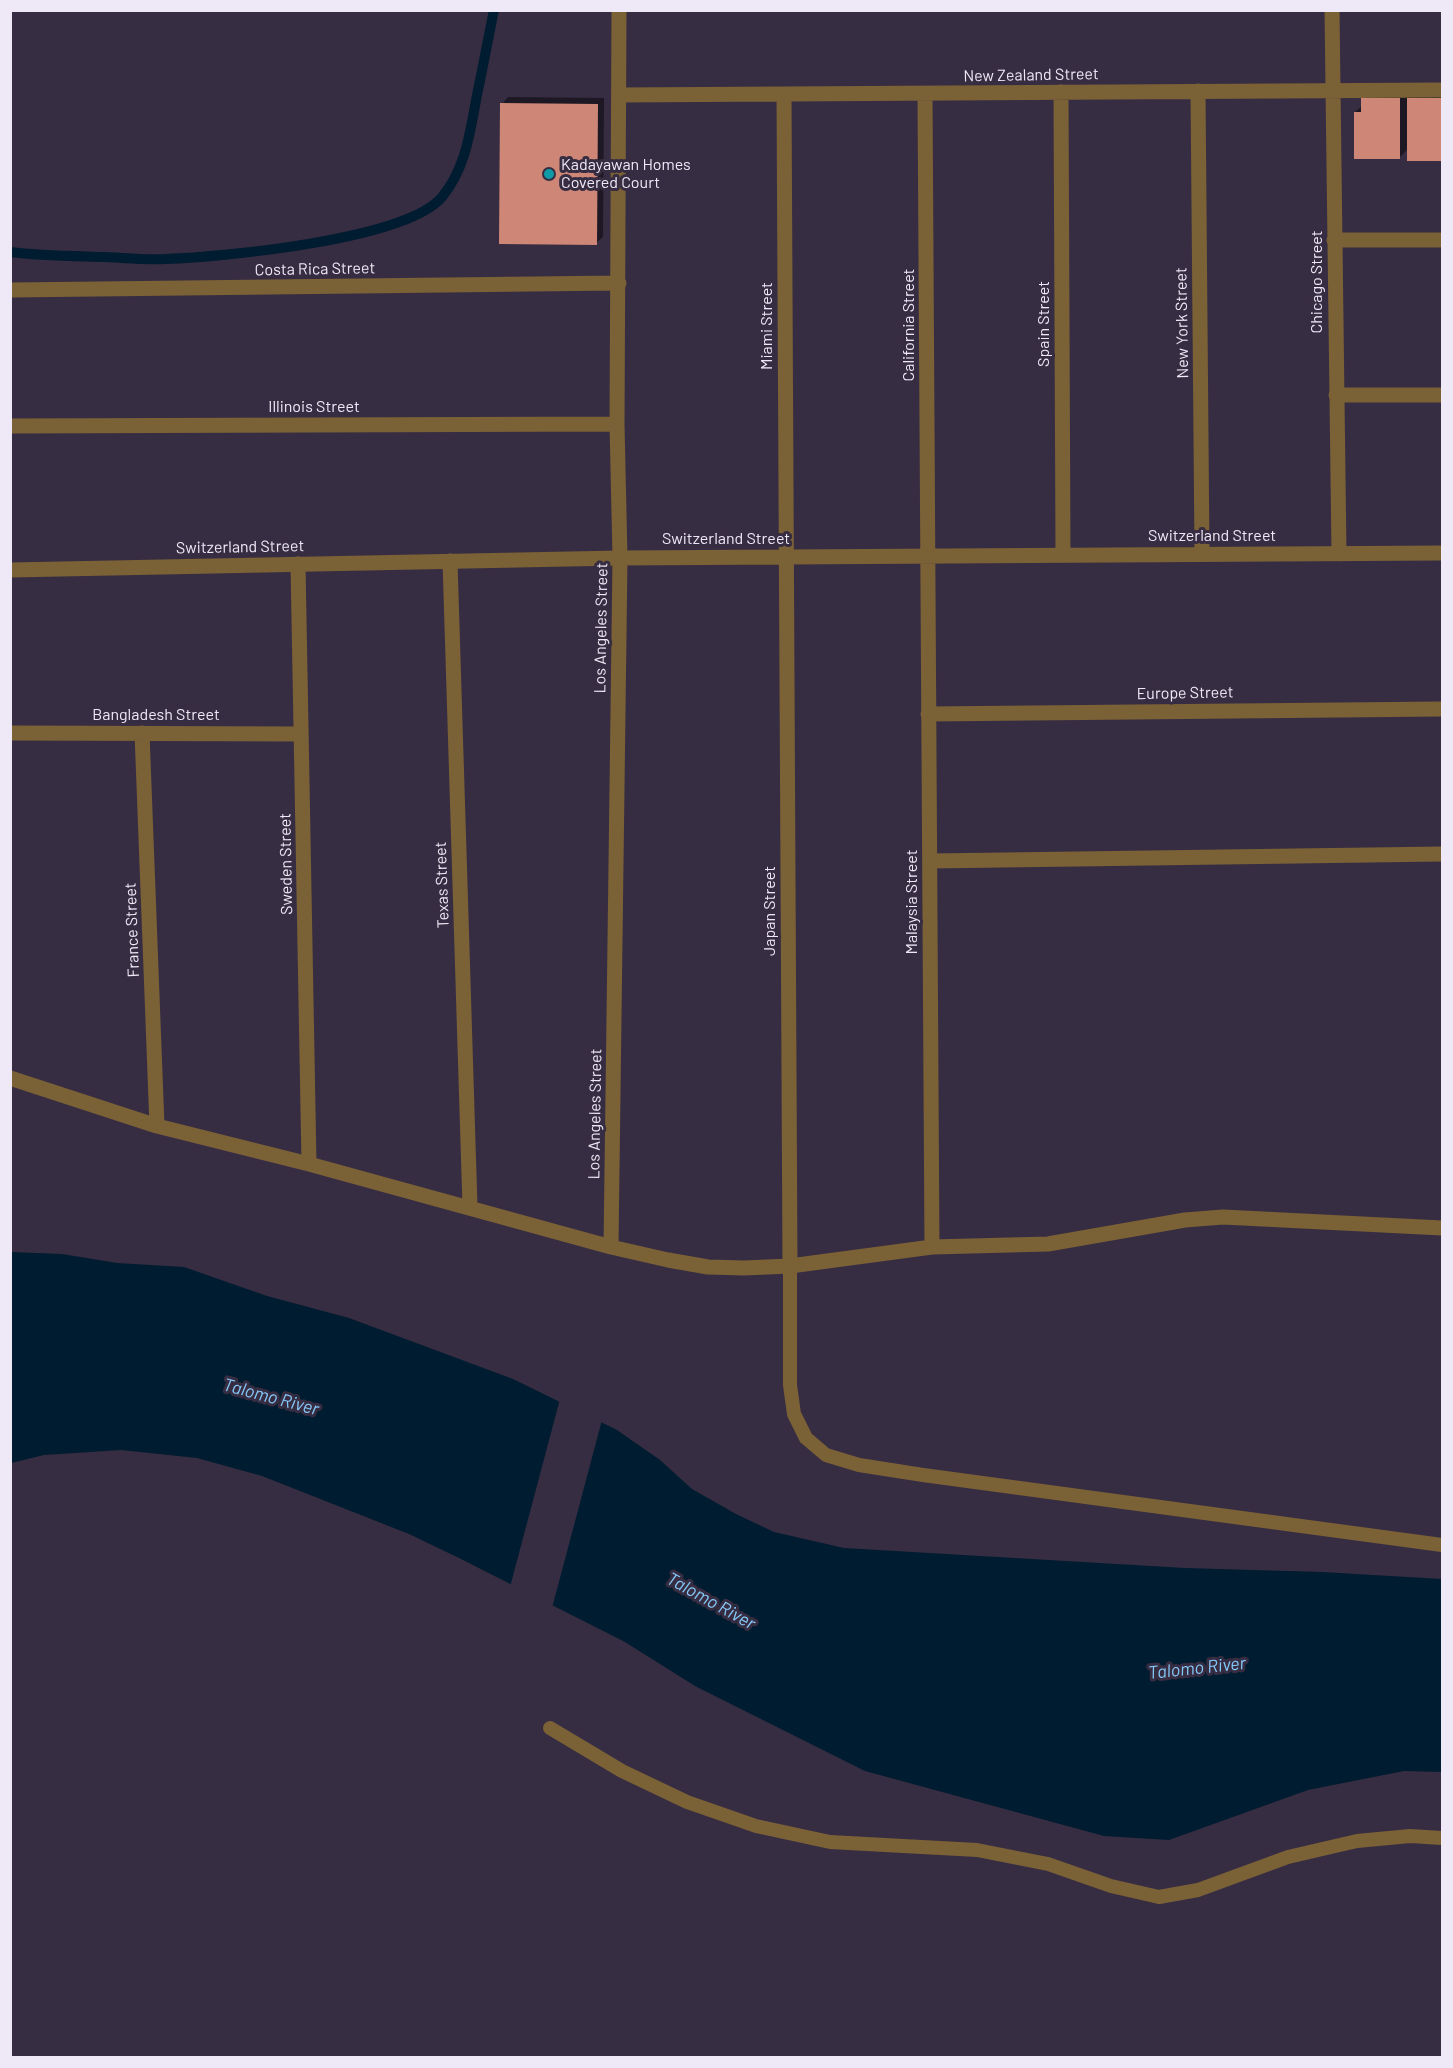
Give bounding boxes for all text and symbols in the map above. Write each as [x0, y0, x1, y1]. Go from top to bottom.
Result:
street label: New Zealand Street [963, 64, 1099, 86]
place label: Kadayawan Homes Covered Court [561, 155, 691, 193]
marker: Kadayawan Homes Covered Court [542, 167, 556, 181]
street label: Chicago Street [1307, 230, 1327, 334]
street label: Costa Rica Street [255, 258, 375, 280]
street label: New York Street [1171, 267, 1193, 379]
street label: California Street [899, 269, 919, 381]
street label: Spain Street [1034, 281, 1054, 367]
street label: Miami Street [757, 282, 777, 370]
street label: Illinois Street [268, 397, 360, 417]
street label: Switzerland Street [1148, 526, 1276, 546]
street label: Switzerland Street [662, 529, 790, 549]
street label: Switzerland Street [176, 536, 304, 558]
street label: Los Angeles Street [590, 562, 612, 694]
street label: Europe Street [1136, 683, 1234, 703]
street label: Bangladesh Street [92, 705, 220, 725]
street label: Sweden Street [276, 813, 296, 915]
street label: Texas Street [431, 841, 453, 929]
street label: Malaysia Street [902, 849, 922, 955]
street label: Japan Street [760, 866, 780, 956]
street label: France Street [121, 882, 143, 978]
street label: Los Angeles Street [584, 1048, 606, 1180]
water label: Talomo River [221, 1374, 321, 1420]
water label: Talomo River [663, 1568, 759, 1634]
water label: Talomo River [1147, 1652, 1247, 1684]

